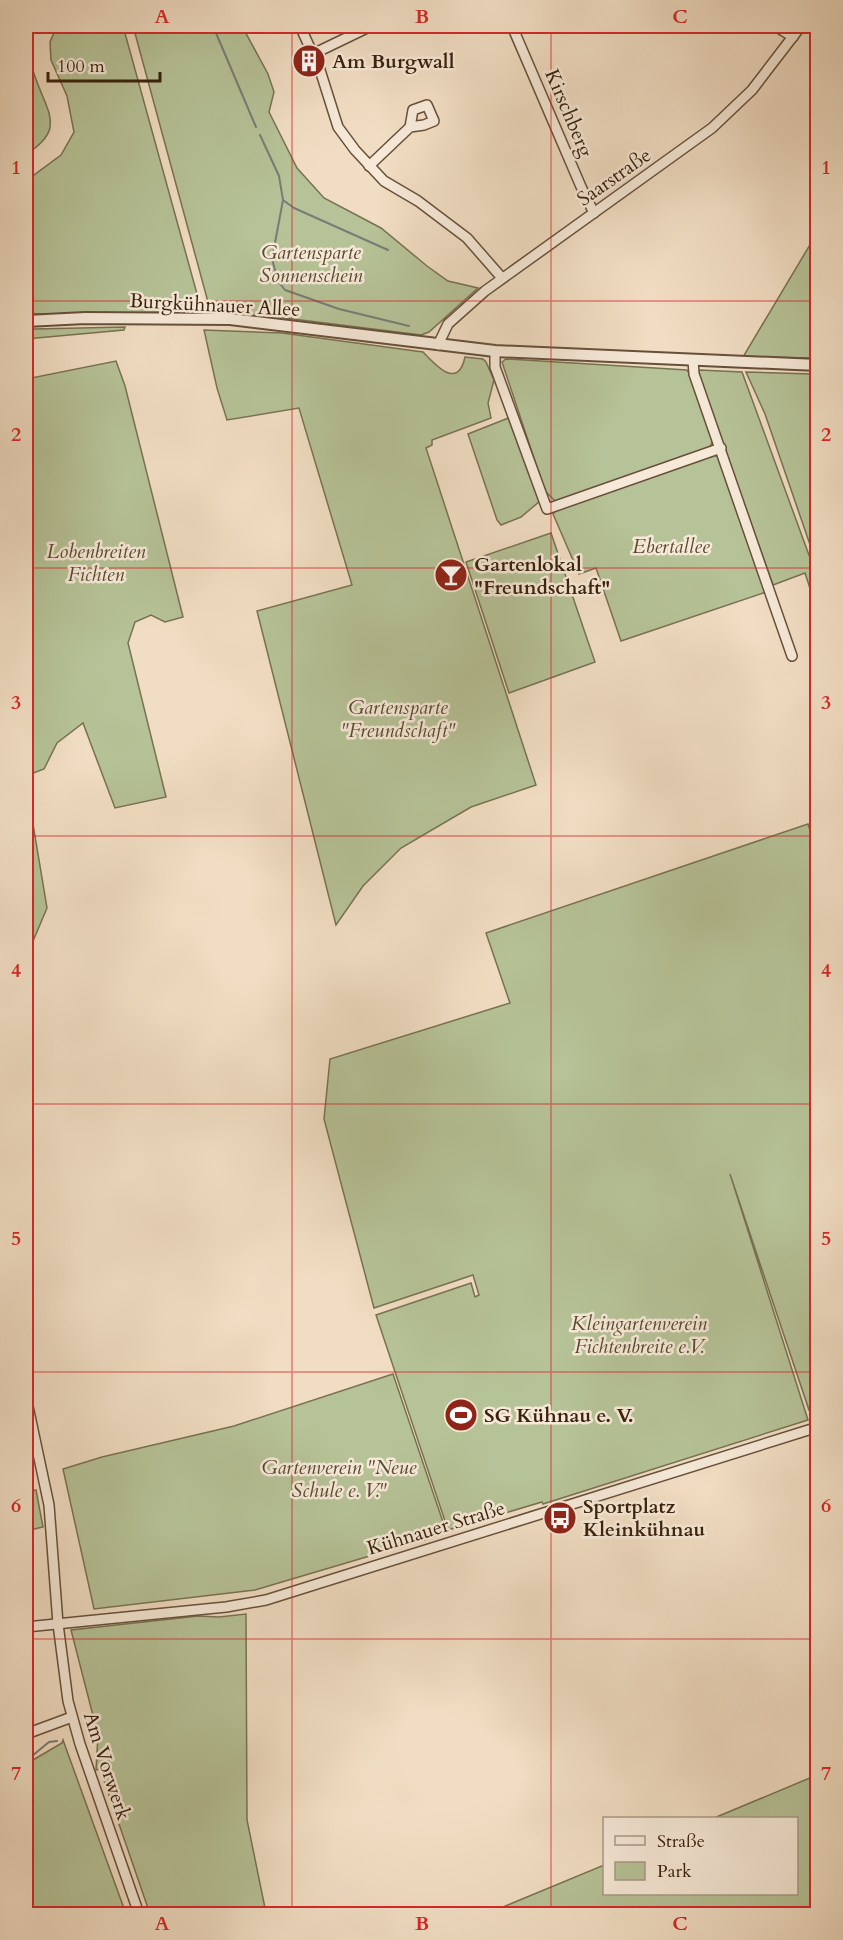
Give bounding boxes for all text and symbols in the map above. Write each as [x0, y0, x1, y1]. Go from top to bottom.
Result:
text: A [154, 3, 170, 30]
text: B [415, 3, 429, 30]
text: C [672, 3, 688, 30]
building icon: Am Burgwall [291, 43, 327, 79]
scale bar [48, 45, 160, 83]
place label: Am Burgwall [332, 48, 455, 75]
text: 100 m [57, 54, 105, 79]
street label: Kirschberg [538, 65, 600, 162]
street label: Saarstraße [572, 142, 656, 212]
text: 1 [11, 154, 21, 181]
text: 1 [821, 154, 831, 181]
park label: Gartensparte Sonnenschein [259, 239, 363, 289]
street label: Burgkühnauer Allee [129, 287, 301, 323]
text: 2 [11, 421, 21, 448]
text: 2 [821, 421, 831, 448]
park label: Ebertallee [632, 533, 710, 560]
park label: Lobenbreiten Fichten [46, 538, 146, 588]
place label: Gartenlokal "Freundschaft" [474, 551, 610, 601]
bar icon: Gartenlokal "Freundschaft" [433, 557, 469, 593]
text: 3 [11, 689, 21, 716]
text: 3 [821, 689, 831, 716]
park label: Gartensparte "Freundschaft" [341, 694, 455, 744]
text: 4 [11, 957, 21, 984]
text: 4 [821, 957, 831, 984]
text: 5 [11, 1225, 21, 1252]
text: 5 [821, 1225, 831, 1252]
park label: Kleingartenverein Fichtenbreite e.V. [571, 1310, 707, 1360]
sports icon: SG Kühnau e. V. [443, 1397, 479, 1433]
place label: SG Kühnau e. V. [484, 1402, 634, 1429]
park label: Gartenverein "Neue Schule e. V." [262, 1454, 417, 1504]
text: 6 [11, 1492, 21, 1519]
text: 6 [821, 1492, 831, 1519]
place label: Sportplatz Kleinkühnau [583, 1493, 706, 1543]
street label: Kühnauer Straße [364, 1494, 508, 1562]
bus stop icon: Sportplatz Kleinkühnau [542, 1500, 578, 1536]
street label: Am Vorwerk [77, 1708, 137, 1824]
text: 7 [11, 1760, 21, 1787]
text: 7 [821, 1760, 831, 1787]
legend [603, 1817, 798, 1895]
text: Straße [657, 1829, 705, 1854]
text: Park [657, 1859, 692, 1884]
text: A [154, 1910, 170, 1937]
text: B [415, 1910, 429, 1937]
text: C [672, 1910, 688, 1937]

